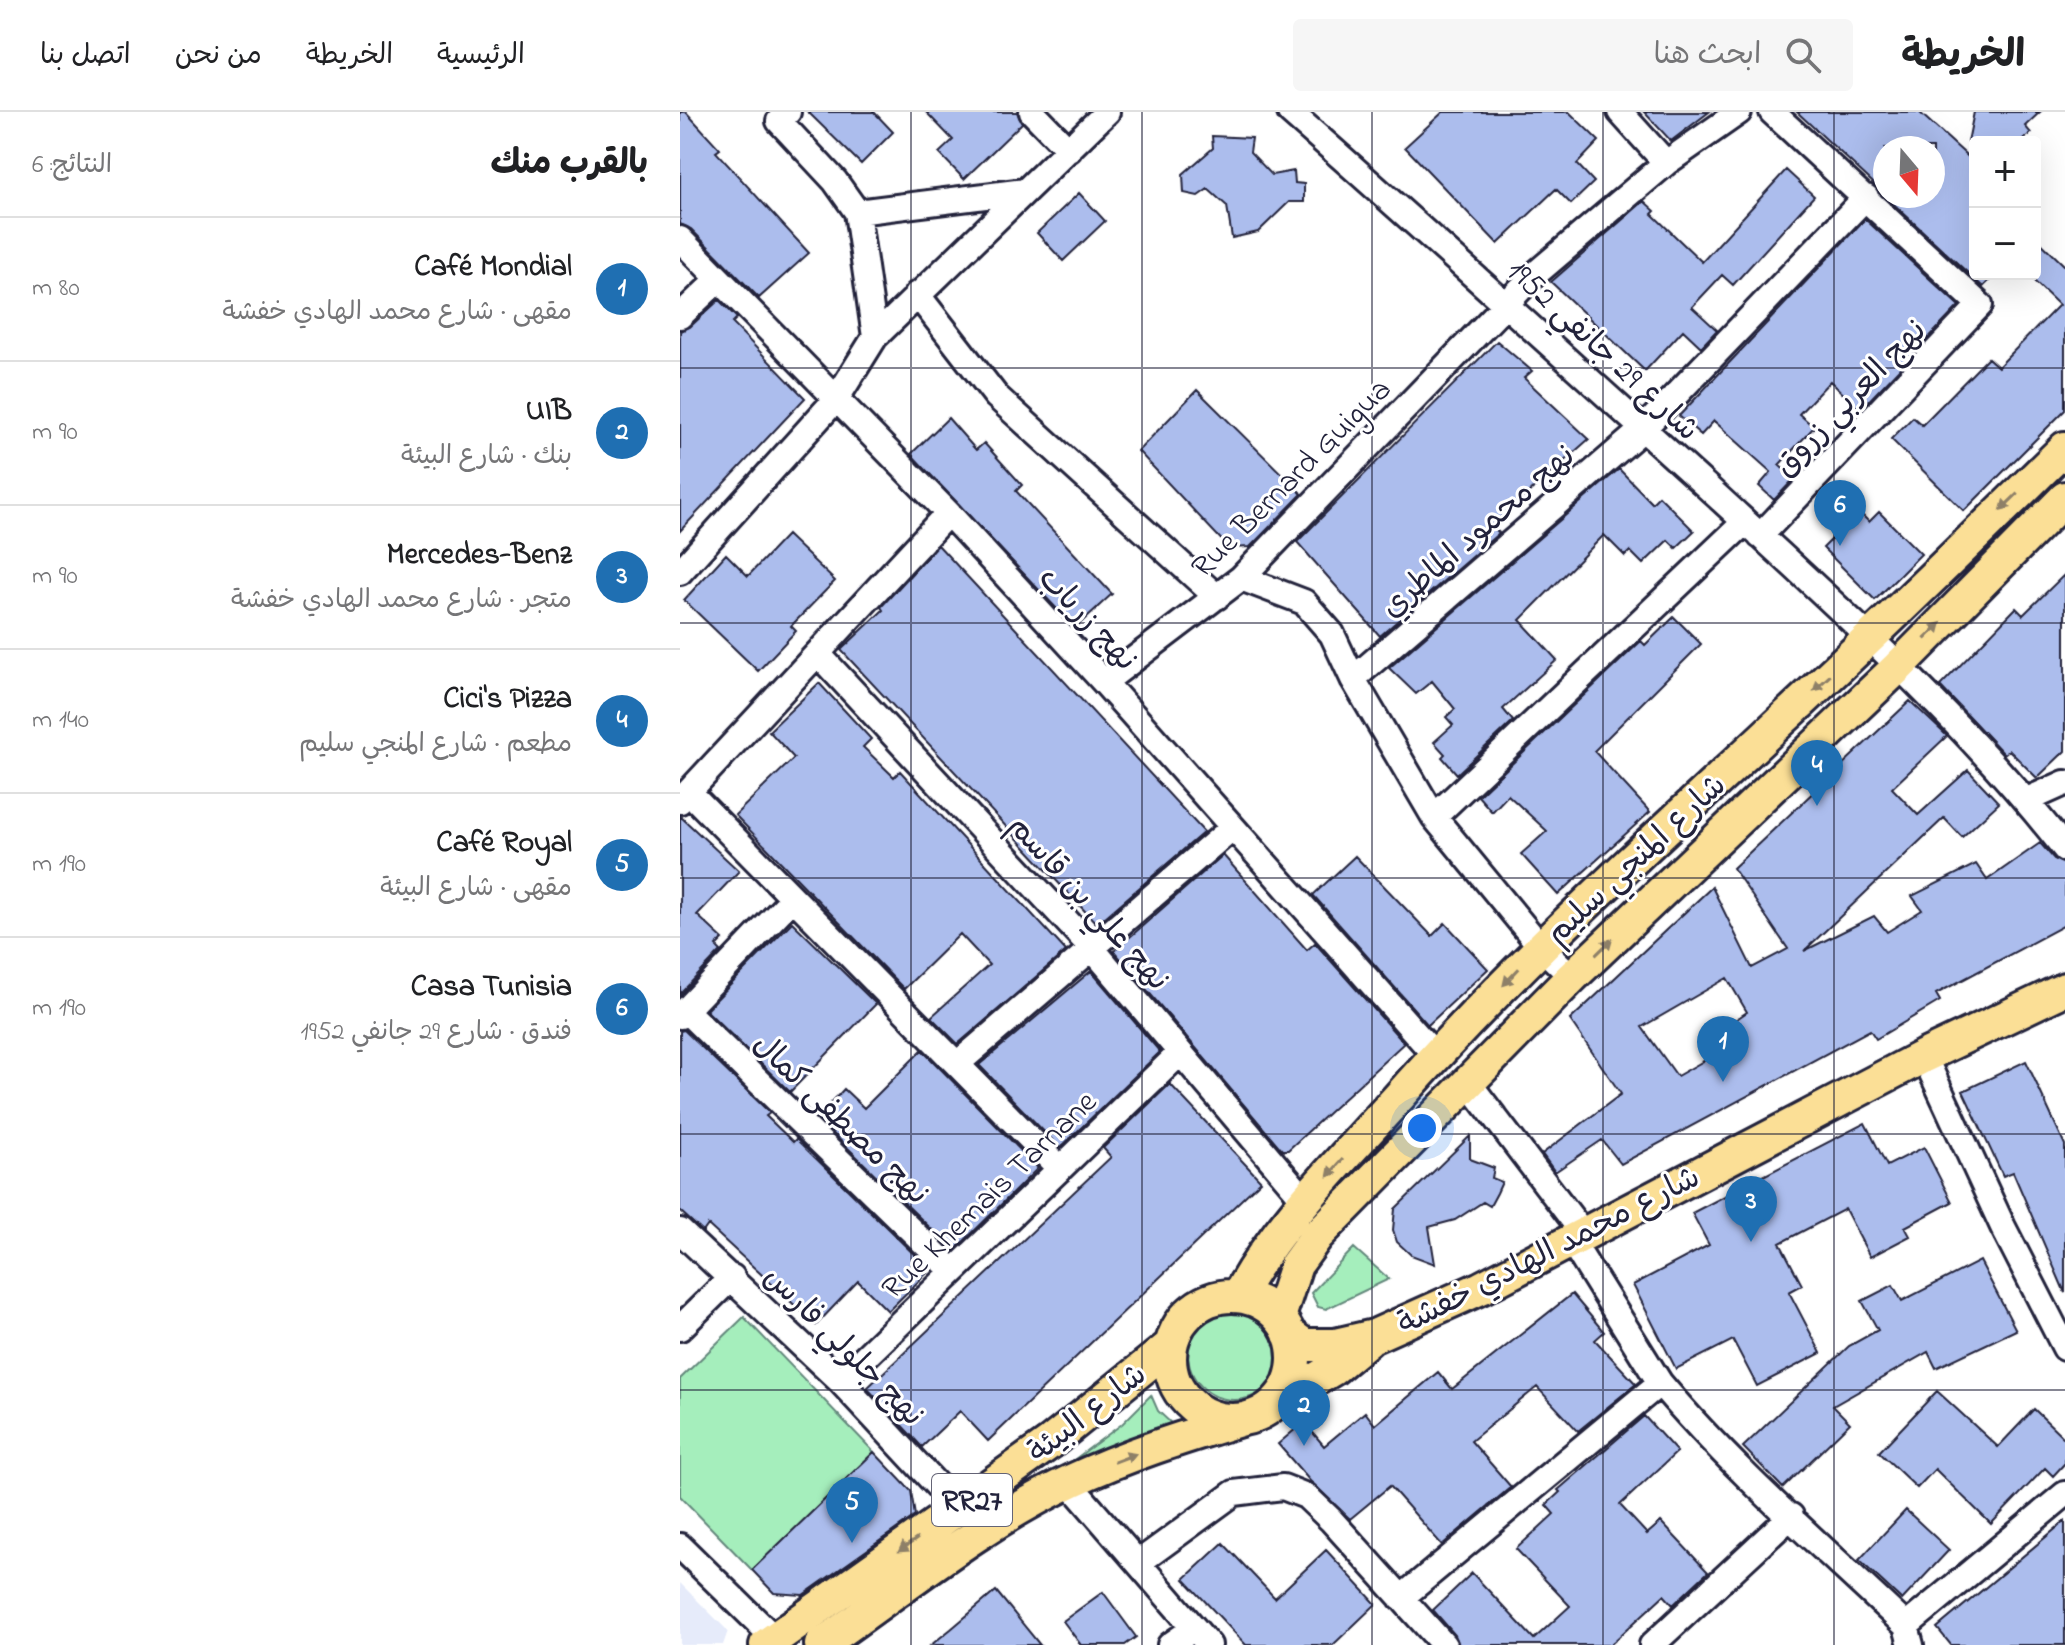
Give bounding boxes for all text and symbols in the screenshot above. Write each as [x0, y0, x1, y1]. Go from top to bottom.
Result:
search box [1293, 19, 1853, 91]
text: الخريطة [1901, 29, 2025, 85]
icon: search [1781, 33, 1825, 77]
text: ابحث هنا [1654, 34, 1761, 78]
text: اتصل بنا [40, 36, 131, 77]
text: من نحن [175, 36, 262, 77]
text: الخريطة [306, 36, 393, 77]
text: الرئيسية [437, 36, 525, 77]
north arrow [1873, 136, 1945, 208]
map controls [1969, 136, 2041, 280]
button: + [1969, 136, 2041, 208]
text: بالقرب منك [490, 140, 648, 190]
text: النتائج: 6 [32, 147, 112, 185]
button: − [1969, 208, 2041, 280]
text: Café Mondial [414, 246, 572, 290]
street label: شارع 29 جانفي 1952 [1494, 249, 1709, 454]
text: 80 m [32, 270, 80, 308]
text: 1 [618, 270, 626, 308]
text: مقهى · شارع محمد الهادي خفشة [222, 294, 572, 332]
street label: نهج العربي زروق [1764, 310, 1940, 490]
street label: Rue Bernard Guigua [1181, 368, 1403, 590]
text: UIB [526, 390, 572, 434]
text: 90 m [32, 414, 78, 452]
text: 2 [616, 414, 628, 452]
street label: نهج محمود الماطري [1371, 434, 1587, 631]
text: بنك · شارع البيئة [401, 438, 572, 476]
pin: 6 [1814, 480, 1866, 546]
one-way arrow [2000, 492, 2019, 511]
text: Mercedes-Benz [386, 534, 572, 578]
text: 90 m [32, 558, 78, 596]
text: 3 [617, 558, 627, 596]
street label: نهج زرياب [1026, 558, 1147, 683]
text: متجر · شارع محمد الهادي خفشة [231, 582, 572, 620]
one-way arrow [1924, 622, 1942, 641]
one-way arrow [1813, 674, 1832, 692]
text: Cici's Pizza [443, 678, 572, 722]
text: 140 m [32, 702, 89, 740]
text: 4 [617, 702, 627, 740]
text: مطعم · شارع المنجي سليم [299, 726, 572, 764]
pin: 4 [1791, 740, 1843, 806]
street label: شارع المنجي سليم [1536, 764, 1739, 958]
street label: نهج علي بن قاسم [995, 806, 1179, 1004]
text: Café Royal [436, 822, 572, 866]
text: 190 m [32, 846, 86, 884]
text: 5 [615, 846, 629, 884]
text: مقهى · شارع البيئة [380, 870, 572, 908]
one-way arrow [1594, 938, 1613, 956]
text: Casa Tunisia [411, 966, 572, 1010]
one-way arrow [1503, 967, 1521, 986]
text: 190 m [32, 990, 86, 1028]
text: 6 [616, 990, 628, 1028]
text: فندق · شارع 29 جانفي 1952 [301, 1014, 572, 1052]
pin: 1 [1697, 1016, 1749, 1082]
street label: نهج مصطفى كمال [740, 1024, 939, 1218]
street label: Rue Khemais Tarnane [872, 1080, 1109, 1312]
your location [1402, 1108, 1442, 1148]
street label: شارع محمد الهادي خفشة [1390, 1155, 1709, 1349]
one-way arrow [1327, 1159, 1345, 1178]
pin: 3 [1725, 1176, 1777, 1242]
street label: نهج جلولي فارس [751, 1256, 934, 1439]
street label: شارع البيئة [1019, 1353, 1158, 1476]
pin: 2 [1278, 1380, 1330, 1446]
one-way arrow [1113, 1451, 1137, 1464]
road number: RR27 [932, 1474, 1012, 1526]
pin: 5 [826, 1477, 878, 1543]
one-way arrow [897, 1537, 918, 1553]

